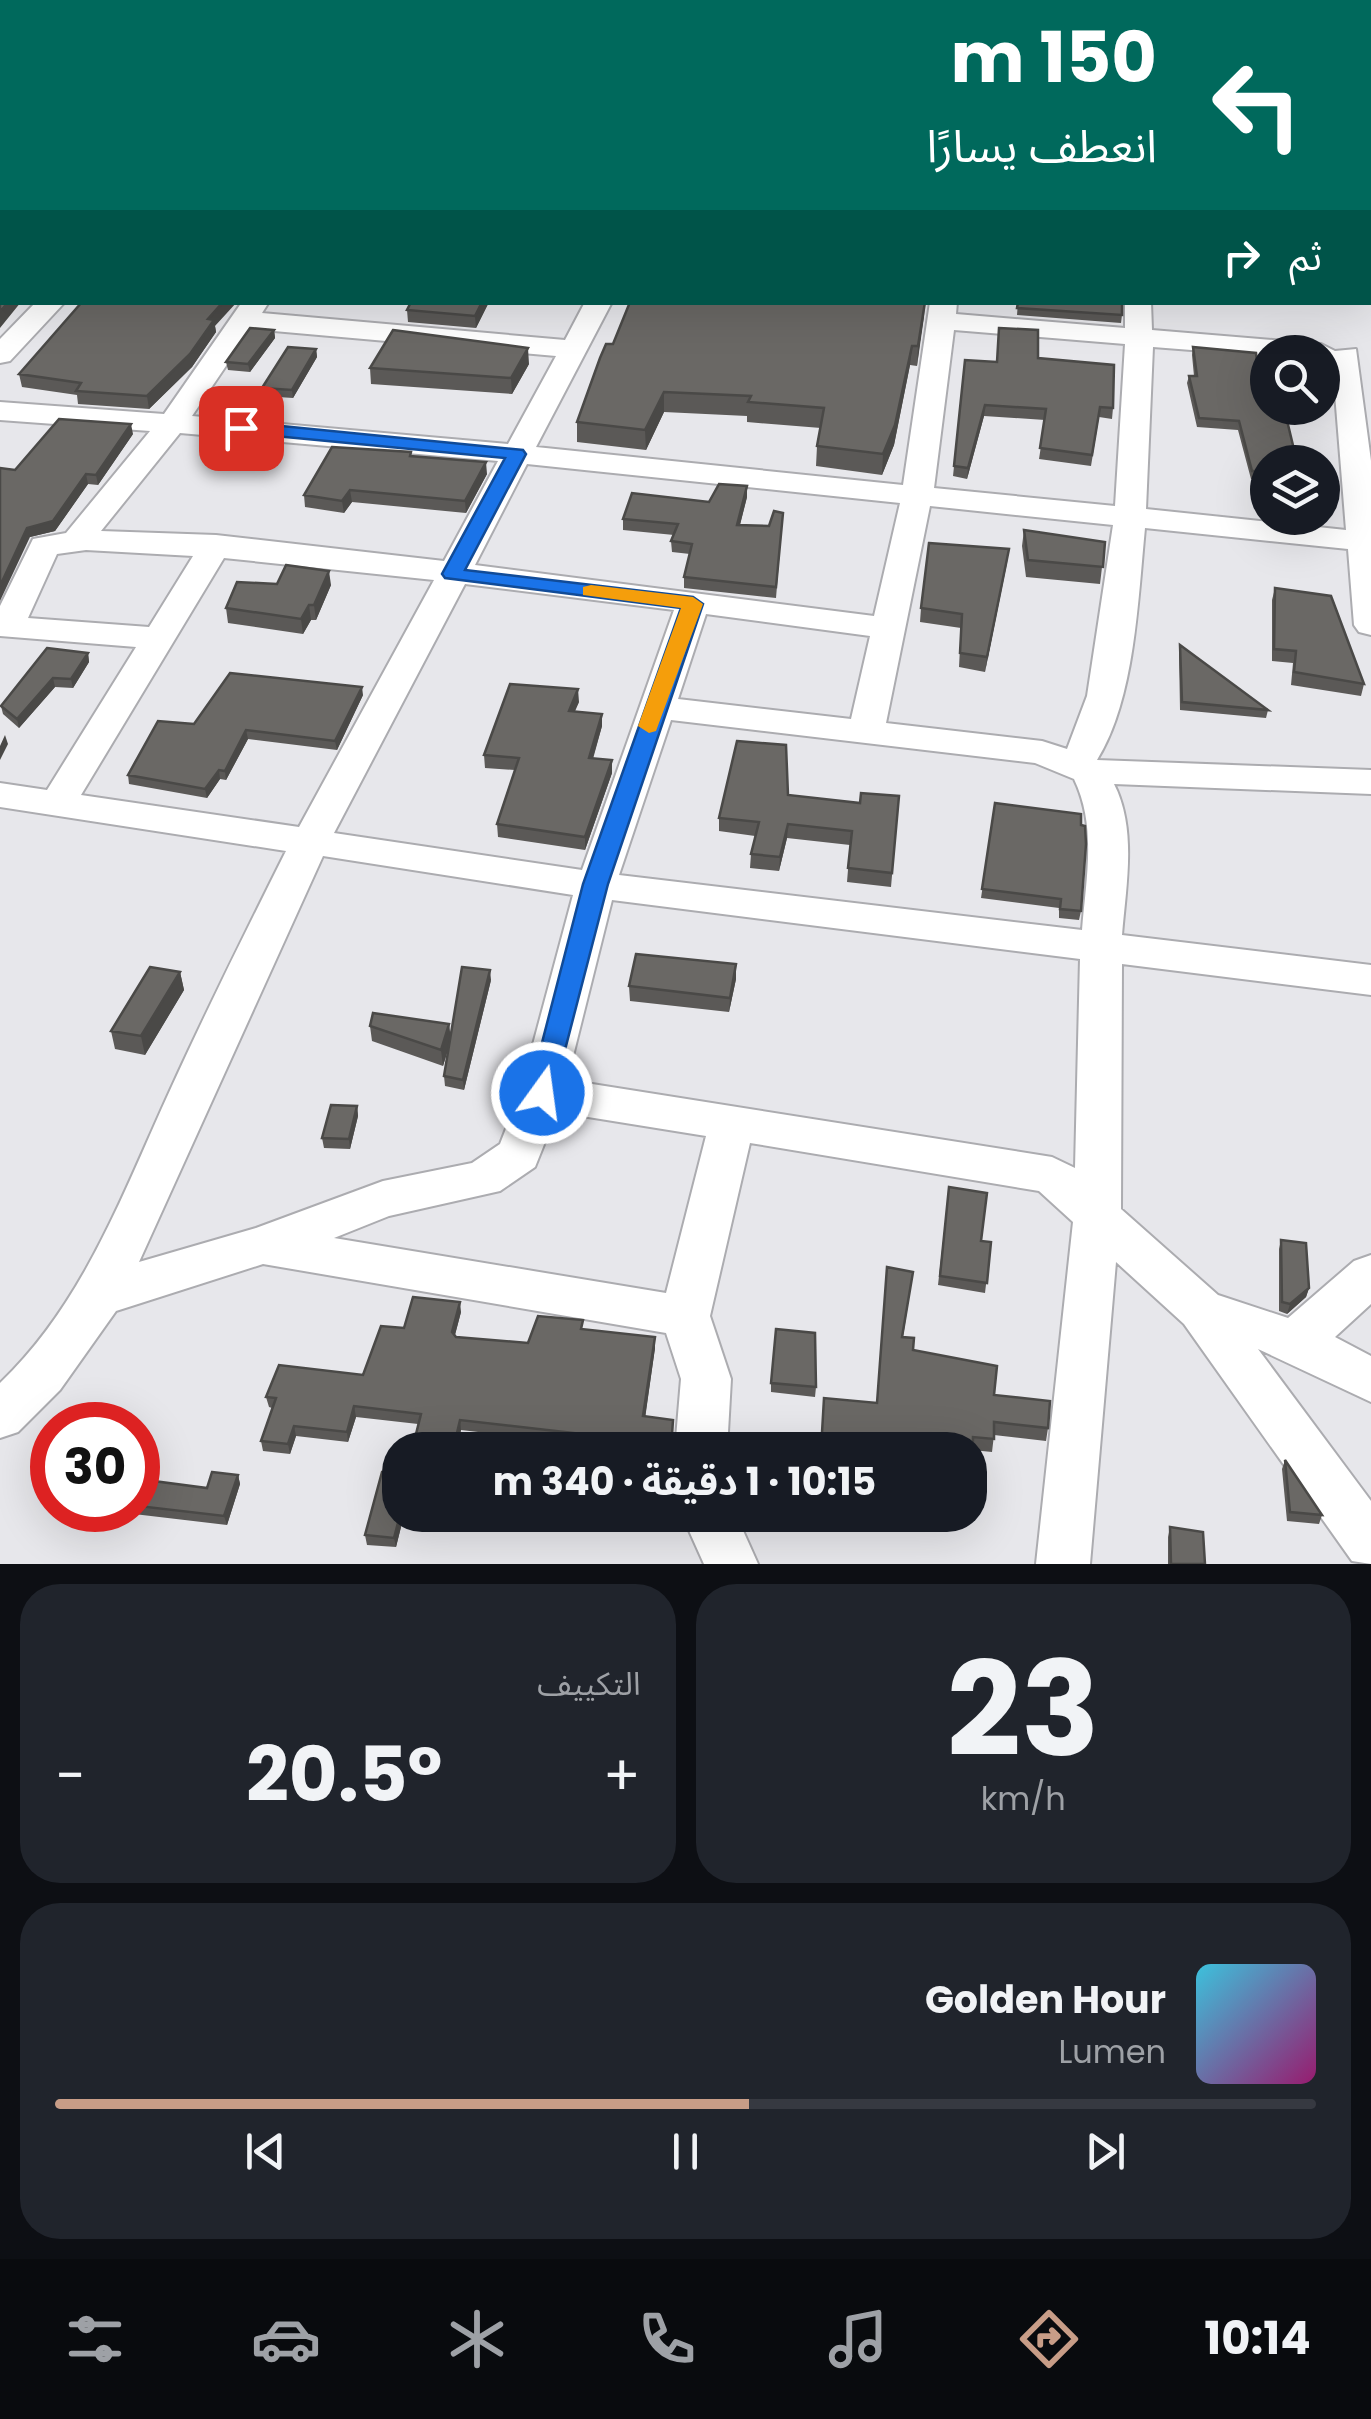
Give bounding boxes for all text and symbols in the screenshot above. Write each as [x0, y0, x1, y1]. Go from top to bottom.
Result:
text: 150 m [951, 8, 1157, 107]
icon: left [1192, 40, 1322, 170]
text: انعطف يسارًا [926, 115, 1157, 178]
icon: right [1214, 230, 1269, 285]
text: ثم [1289, 230, 1322, 283]
map controls [1250, 335, 1340, 535]
button: search [1250, 335, 1340, 425]
pin [199, 386, 284, 471]
icon: arrive [214, 401, 269, 456]
button: layers [1250, 445, 1340, 535]
position arrow [490, 1041, 594, 1145]
speed limit sign: 30 [30, 1402, 160, 1532]
text: 10:15 · 1 دقيقة · 340 m [493, 1455, 876, 1508]
text: 23 [947, 1618, 1100, 1801]
text: التكييف [537, 1661, 641, 1706]
text: 20.5° [246, 1722, 442, 1827]
text: − [55, 1737, 85, 1814]
text: + [603, 1737, 641, 1814]
text: km/h [981, 1776, 1066, 1821]
text: Golden Hour [925, 1973, 1166, 2026]
text: Lumen [1058, 2029, 1166, 2074]
icon: previous [238, 2124, 293, 2179]
icon: pause [658, 2124, 713, 2179]
icon: next [1078, 2124, 1133, 2179]
icon: filters [60, 2304, 130, 2374]
icon: car [251, 2304, 321, 2374]
icon: climate [442, 2304, 512, 2374]
icon: phone [632, 2304, 702, 2374]
icon: music [823, 2304, 893, 2374]
icon: directions [1014, 2304, 1084, 2374]
text: 10:14 [1204, 2307, 1311, 2370]

